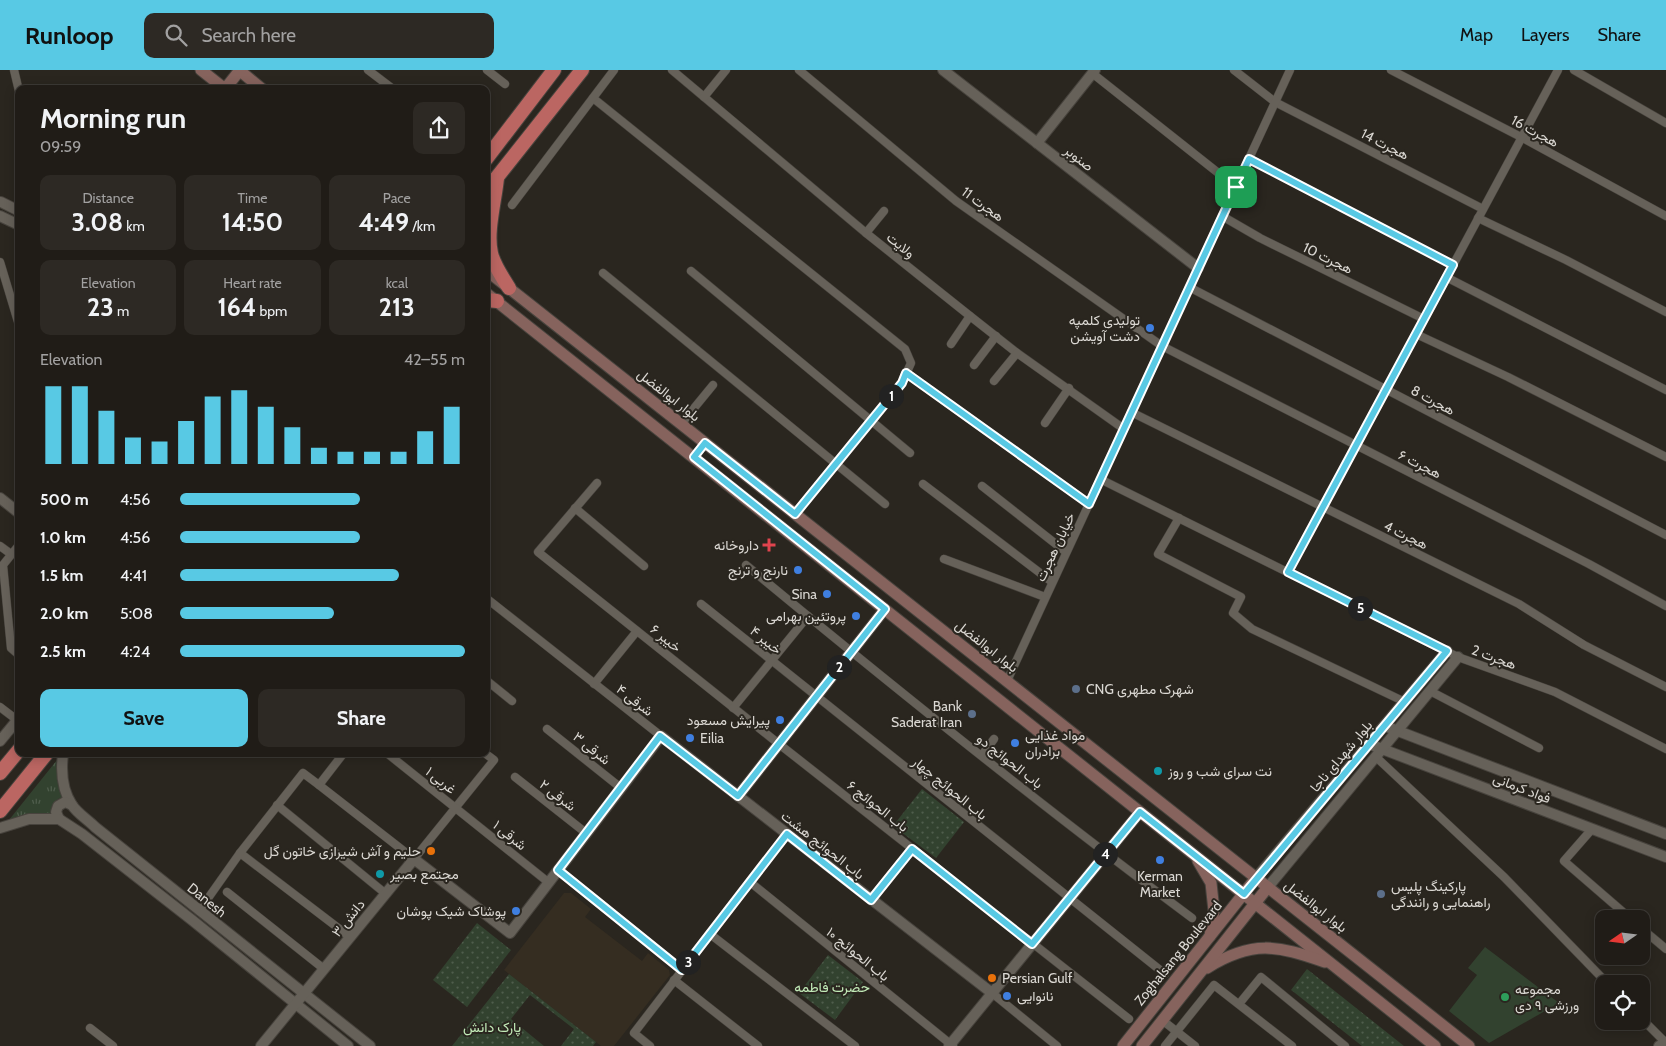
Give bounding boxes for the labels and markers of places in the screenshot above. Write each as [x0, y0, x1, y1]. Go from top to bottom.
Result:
pin [1215, 166, 1257, 208]
place label: تولیدی کلمپه دشت آویشن [1069, 311, 1140, 345]
marker: تولیدی کلمپه دشت آویشن [1144, 322, 1156, 334]
pin: 1 [878, 384, 904, 408]
place label: داروخانه [714, 536, 759, 554]
marker: داروخانه [763, 539, 775, 551]
place label: نارنج و ترنج [728, 561, 788, 581]
marker: نارنج و ترنج [792, 564, 804, 576]
place label: Sina [791, 585, 817, 603]
marker: Sina [821, 588, 833, 600]
pin: 5 [1348, 596, 1372, 620]
place label: پروتئین بهرامی [766, 607, 846, 626]
marker: پروتئین بهرامی [850, 610, 862, 622]
pin: 2 [826, 654, 852, 680]
place label: CNG شهرک مطهری [1086, 680, 1194, 698]
marker: CNG شهرک مطهری [1070, 683, 1082, 695]
place label: Bank Saderat Iran [891, 697, 963, 731]
marker: Bank Saderat Iran [966, 708, 978, 720]
place label: پیرایش مسعود [687, 711, 770, 730]
marker: پیرایش مسعود [774, 714, 786, 726]
place label: مواد غذایی برادران [1025, 726, 1085, 760]
place label: Eilia [700, 729, 724, 747]
marker: Eilia [684, 732, 696, 744]
marker: مواد غذایی برادران [1009, 737, 1021, 749]
place label: نت سرای شب و روز [1167, 762, 1272, 780]
marker: نت سرای شب و روز [1152, 765, 1164, 777]
place label: حلیم و آش شیرازی خاتون گل [264, 842, 421, 860]
pin: 4 [1092, 842, 1118, 866]
marker: حلیم و آش شیرازی خاتون گل [425, 845, 437, 857]
marker: Kerman Market [1154, 854, 1166, 866]
place label: مجتمع بصیر [389, 865, 459, 885]
place label: Kerman Market [1137, 867, 1183, 901]
marker: مجتمع بصیر [374, 868, 386, 880]
place label: پارکینگ پلیس راهنمایی و رانندگی [1391, 877, 1491, 911]
marker: پارکینگ پلیس راهنمایی و رانندگی [1375, 888, 1387, 900]
place label: پوشاک شیک پوشان [397, 902, 506, 921]
marker: پوشاک شیک پوشان [510, 905, 522, 917]
pin: 3 [676, 950, 700, 974]
place label: Persian Gulf [1002, 969, 1073, 987]
marker: Persian Gulf [986, 972, 998, 984]
place label: مجموعه ورزشی ۹ دی [1515, 980, 1579, 1014]
place label: نانوایی [1017, 987, 1053, 1005]
marker: نانوایی [1001, 990, 1013, 1002]
marker: مجموعه ورزشی ۹ دی [1499, 991, 1511, 1003]

